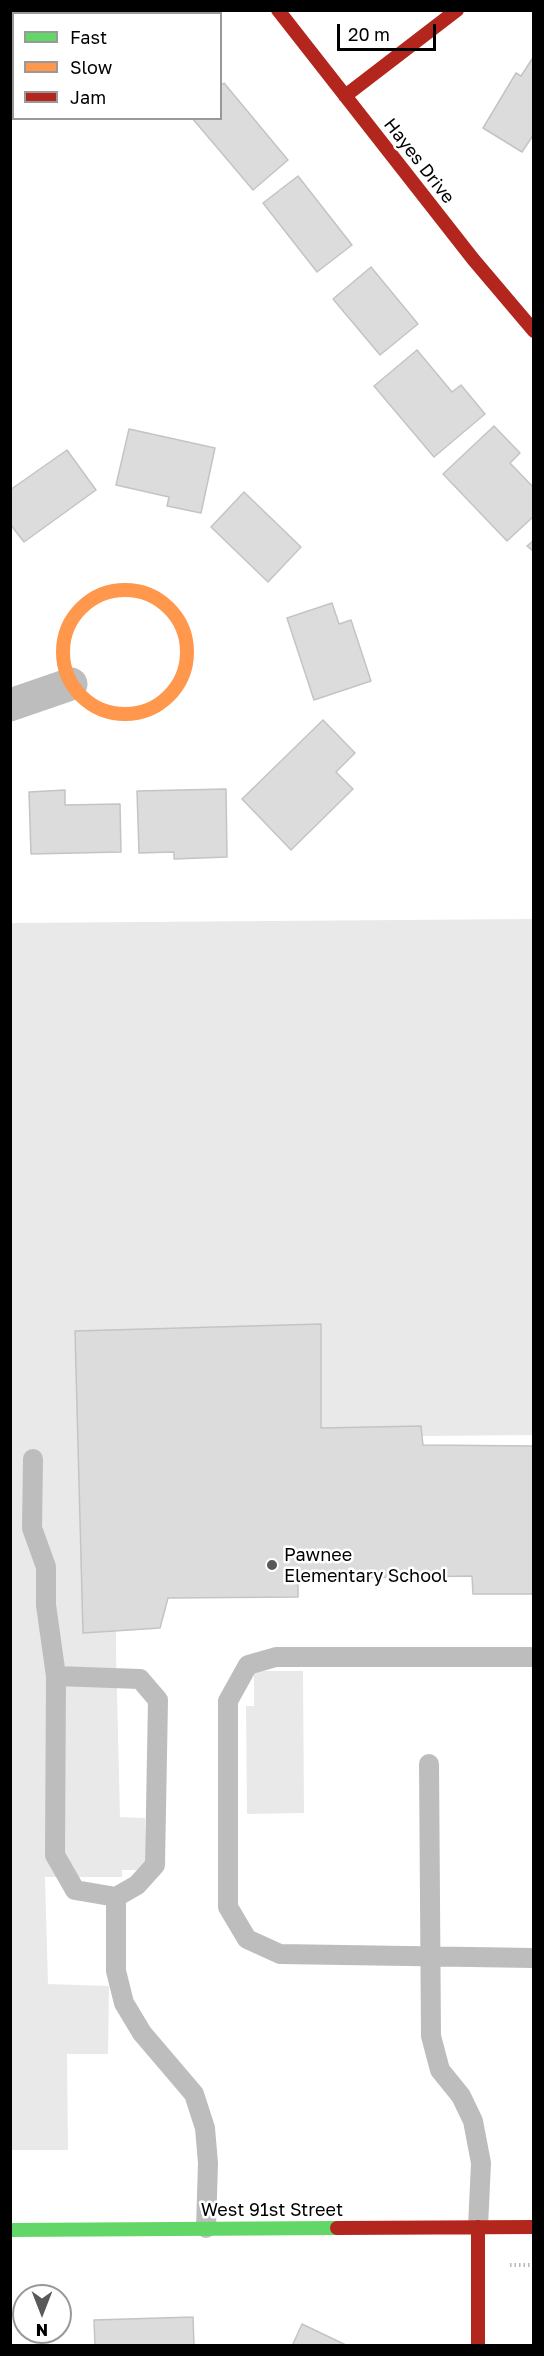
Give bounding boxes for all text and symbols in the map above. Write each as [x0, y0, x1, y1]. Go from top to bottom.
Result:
legend [12, 12, 222, 120]
scale bar [340, 12, 439, 50]
text: 20 m [348, 23, 390, 45]
text: Fast [70, 26, 107, 48]
text: Slow [70, 56, 112, 78]
text: Jam [70, 86, 106, 108]
street label: Hayes Drive [379, 114, 459, 208]
place label: Pawnee Elementary School [284, 1544, 448, 1586]
marker: Pawnee Elementary School [265, 1558, 279, 1572]
street label: West 91st Street [201, 2199, 343, 2221]
north arrow [12, 2284, 72, 2344]
text: N [36, 2320, 48, 2340]

